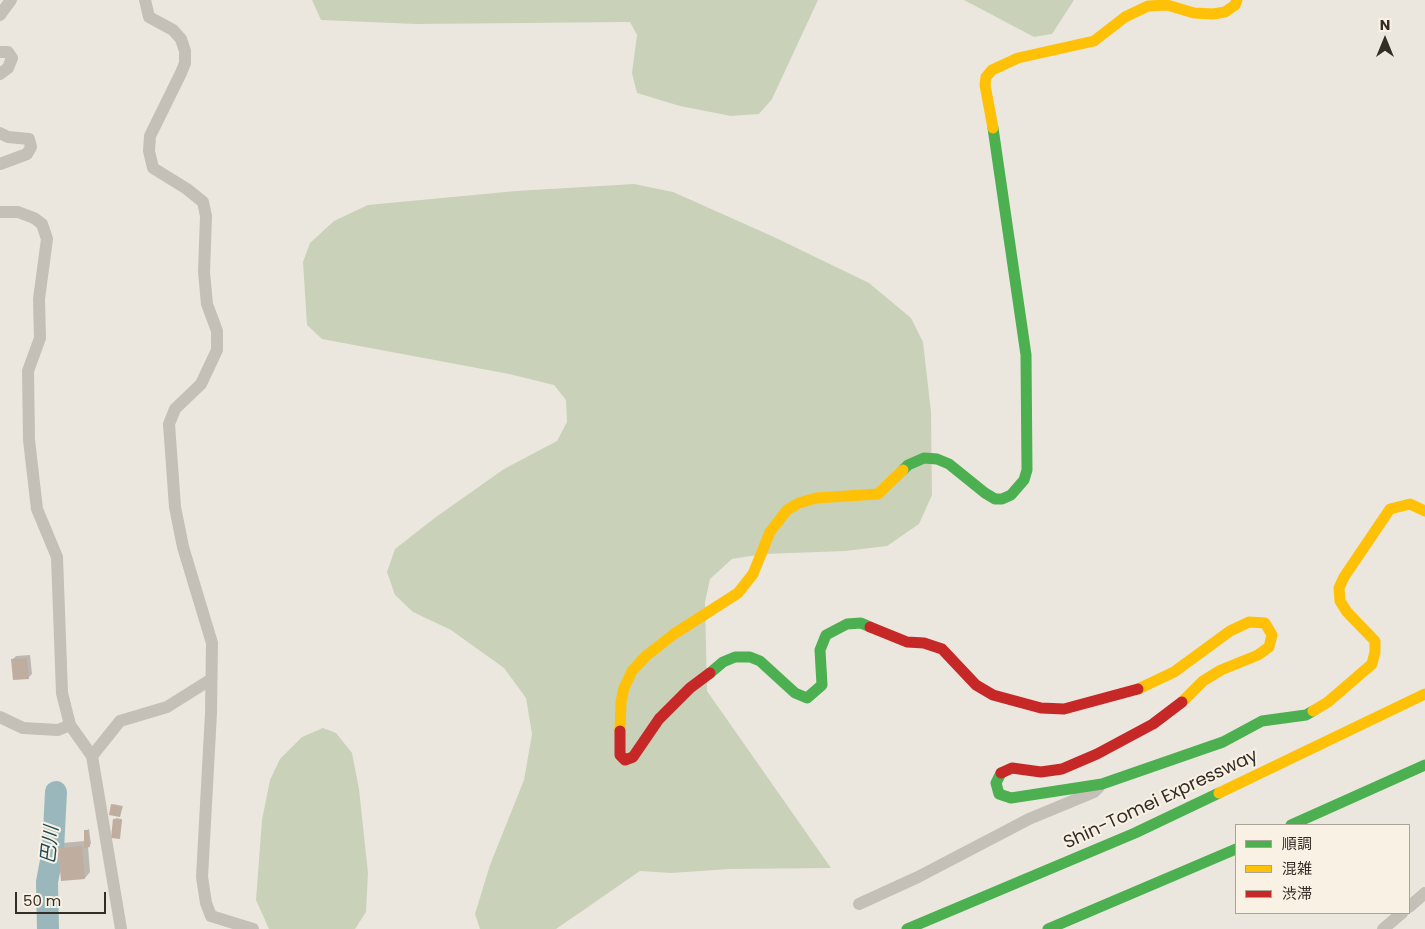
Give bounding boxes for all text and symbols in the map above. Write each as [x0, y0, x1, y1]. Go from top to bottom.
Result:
north arrow [1360, 15, 1410, 65]
text: N [1380, 15, 1390, 35]
street label: Shin-Tomei Expressway [1060, 745, 1262, 855]
legend [1235, 824, 1410, 914]
water label: 巴川 [38, 825, 64, 865]
text: 順調 [1282, 833, 1312, 854]
text: 混雑 [1282, 858, 1312, 879]
scale bar [18, 882, 109, 914]
text: 渋滞 [1282, 883, 1312, 904]
text: 50 m [23, 890, 61, 911]

